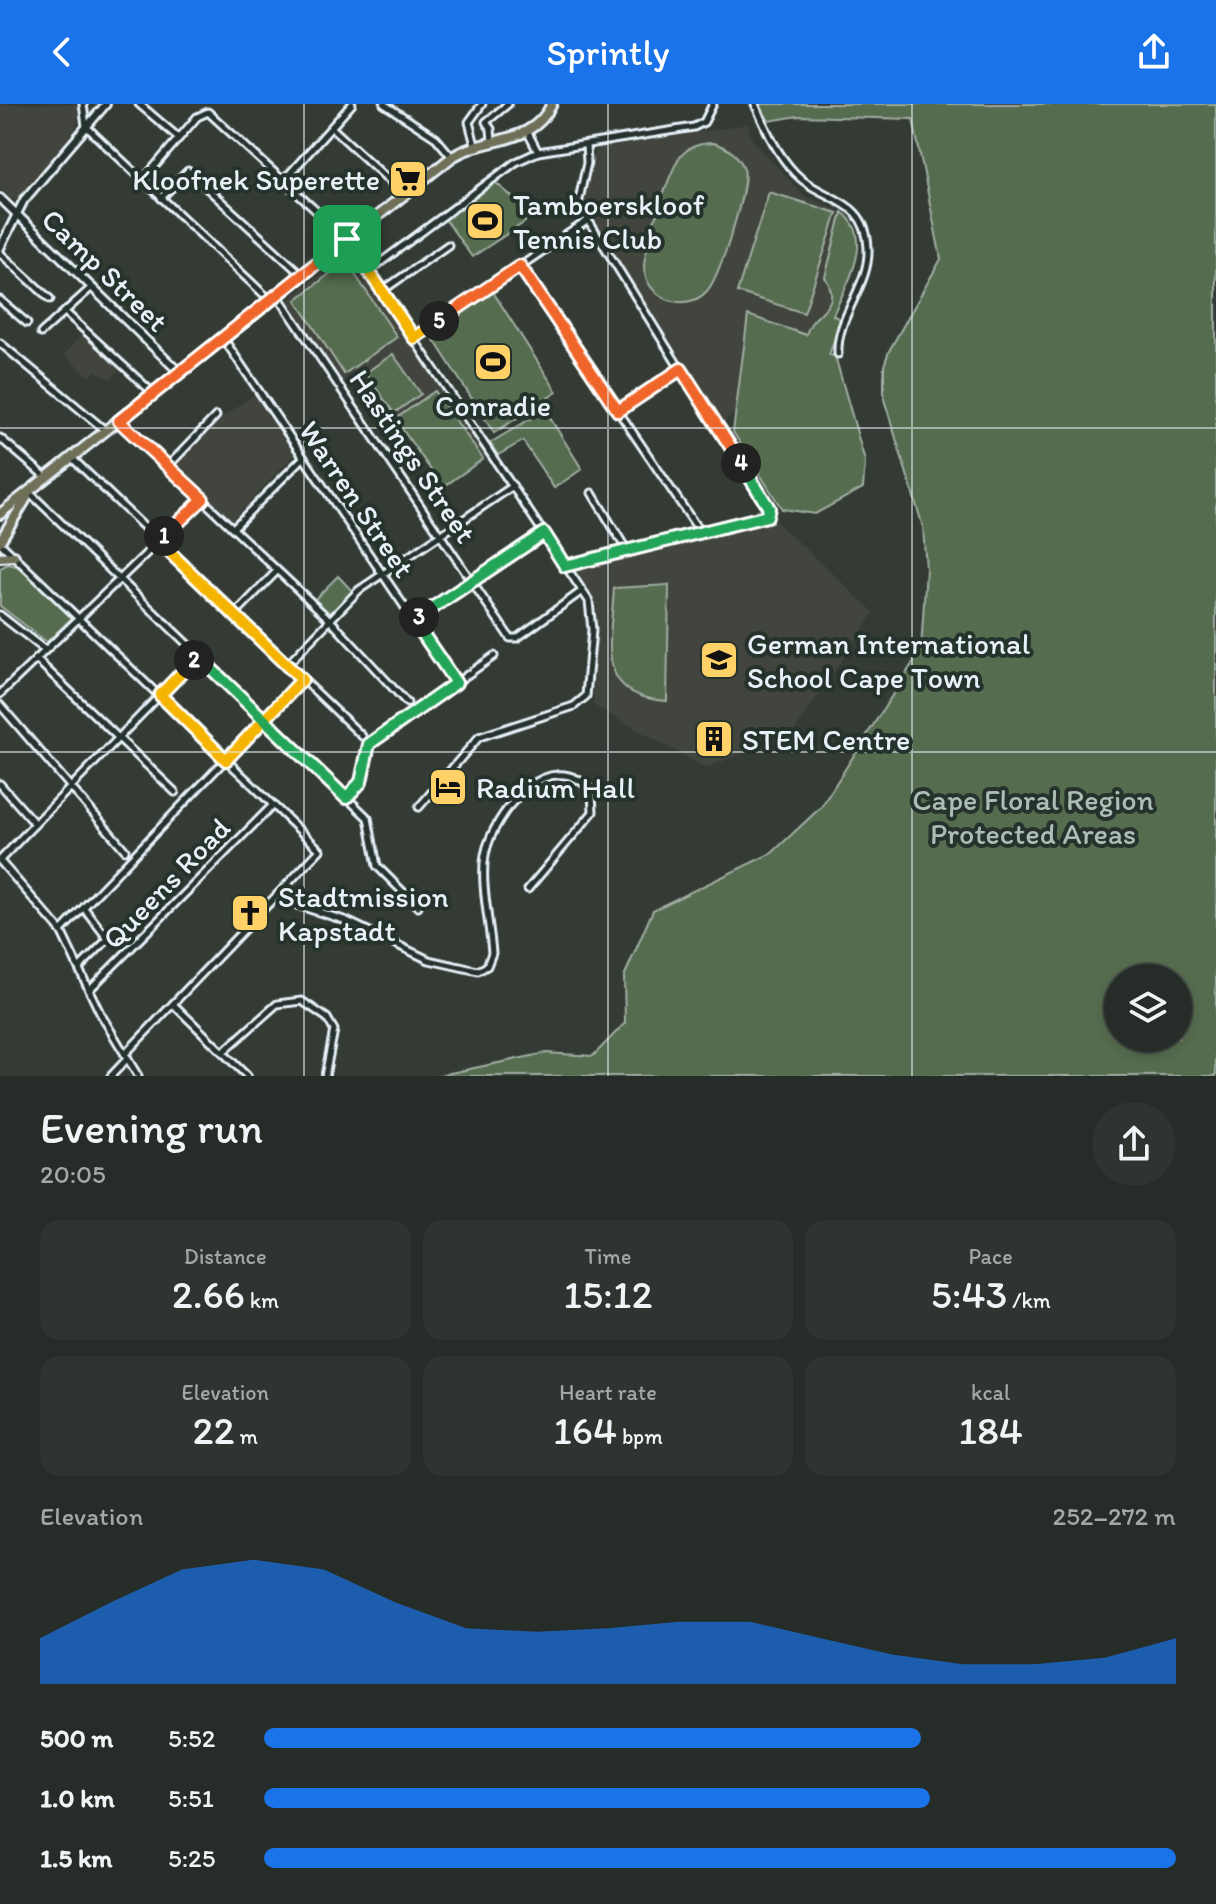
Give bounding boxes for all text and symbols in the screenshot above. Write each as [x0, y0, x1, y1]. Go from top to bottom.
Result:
icon: back [40, 30, 84, 74]
icon: share [1132, 30, 1176, 74]
text: Sprintly [546, 31, 670, 74]
supermarket icon: Kloofnek Superette [387, 158, 429, 200]
place label: Kloofnek Superette [132, 161, 380, 198]
place label: Tamboerskloof Tennis Club [513, 186, 705, 257]
sports icon: Tamboerskloof Tennis Club [464, 200, 506, 242]
street label: Camp Street [34, 201, 176, 339]
pin [313, 205, 381, 273]
icon: arrive [325, 217, 369, 261]
pin: 5 [419, 301, 459, 341]
text: 5 [433, 307, 445, 334]
sports icon: Conradie [472, 341, 514, 383]
street label: Hastings Street [341, 362, 485, 550]
place label: Conradie [435, 387, 551, 424]
street label: Warren Street [291, 414, 423, 584]
pin: 4 [721, 443, 761, 483]
text: 4 [734, 449, 748, 476]
pin: 1 [144, 516, 184, 556]
text: 1 [159, 522, 169, 549]
pin: 3 [399, 597, 439, 637]
text: 3 [413, 603, 425, 630]
place label: German International School Cape Town [747, 625, 1031, 696]
school or university icon: German International School Cape Town [698, 639, 740, 681]
pin: 2 [174, 640, 214, 680]
text: 2 [188, 646, 200, 673]
building icon: STEM Centre [693, 718, 735, 760]
place label: STEM Centre [742, 721, 910, 758]
hotel icon: Radium Hall [427, 766, 469, 808]
place label: Radium Hall [476, 769, 635, 806]
park label: Cape Floral Region Protected Areas [912, 781, 1154, 852]
street label: Queens Road [94, 810, 238, 956]
place label: Stadtmission Kapstadt [278, 878, 449, 949]
church icon: Stadtmission Kapstadt [229, 892, 271, 934]
map controls [1104, 964, 1192, 1052]
button: layers [1104, 964, 1192, 1052]
text: Evening run [40, 1101, 263, 1154]
button: share [1092, 1102, 1176, 1186]
text: 20:05 [40, 1158, 106, 1190]
text: Distance [184, 1243, 267, 1270]
text: Time [585, 1243, 631, 1270]
text: Pace [969, 1243, 1013, 1270]
text: 2.66 [172, 1270, 245, 1318]
text: 15:12 [564, 1270, 652, 1318]
text: 5:43 [931, 1270, 1007, 1318]
text: km [245, 1287, 279, 1314]
text: /km [1007, 1287, 1051, 1314]
text: Elevation [182, 1379, 269, 1406]
text: Heart rate [559, 1379, 657, 1406]
text: kcal [971, 1379, 1010, 1406]
text: 22 [193, 1406, 235, 1454]
text: 164 [553, 1406, 617, 1454]
text: 184 [958, 1406, 1023, 1454]
text: m [235, 1423, 258, 1450]
text: bpm [617, 1423, 663, 1450]
text: Elevation [40, 1500, 143, 1532]
text: 252–272 m [1053, 1500, 1176, 1532]
text: 500 m [40, 1722, 113, 1754]
text: 5:52 [168, 1722, 215, 1754]
text: 1.0 km [40, 1782, 115, 1814]
text: 5:51 [168, 1782, 214, 1814]
text: 1.5 km [40, 1842, 112, 1874]
text: 5:25 [168, 1842, 215, 1874]

